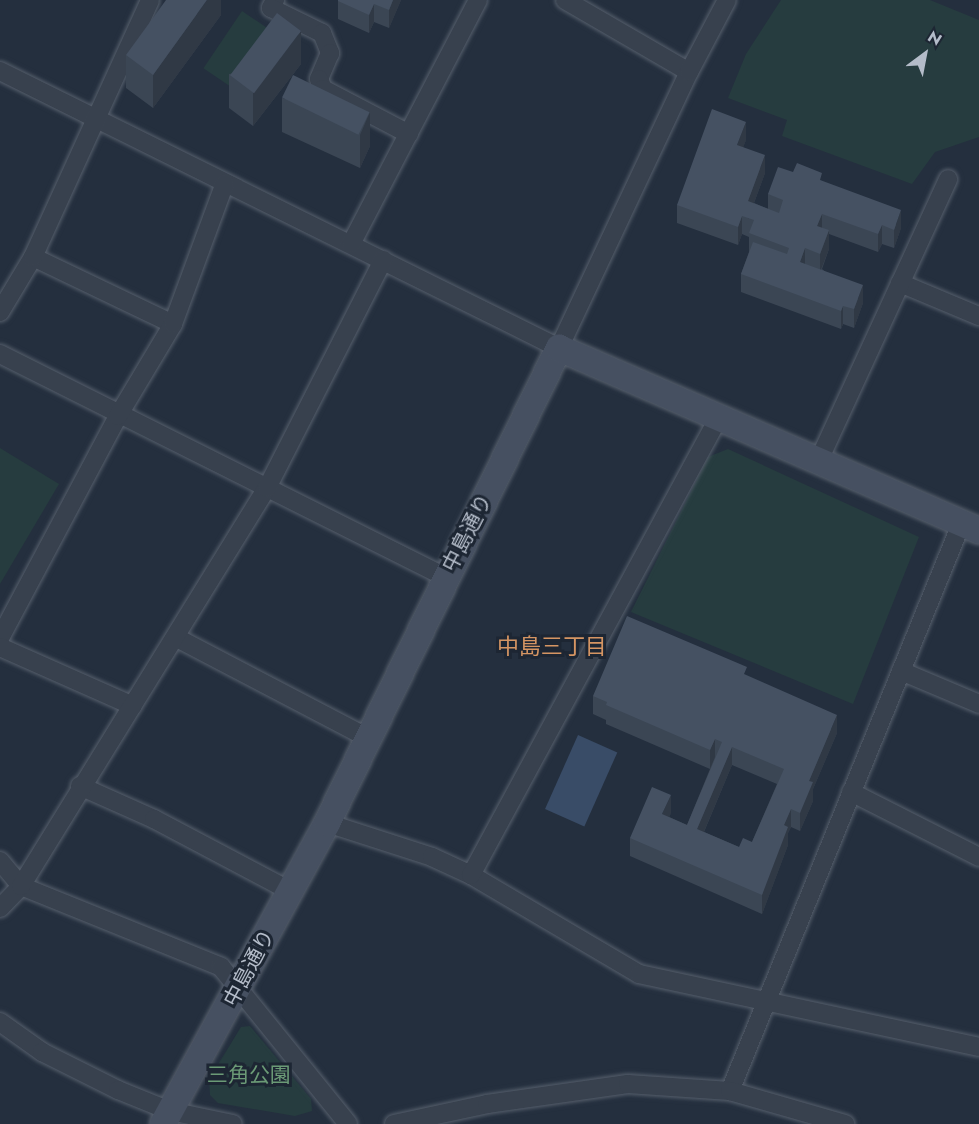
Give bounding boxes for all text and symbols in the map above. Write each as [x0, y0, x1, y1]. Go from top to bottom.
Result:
north arrow [895, 24, 955, 84]
text: N [923, 25, 946, 51]
street label: 中島通り [437, 490, 497, 576]
district label: 中島三丁目 [497, 634, 607, 660]
street label: 中島通り [218, 925, 280, 1011]
park label: 三角公園 [207, 1062, 291, 1088]

